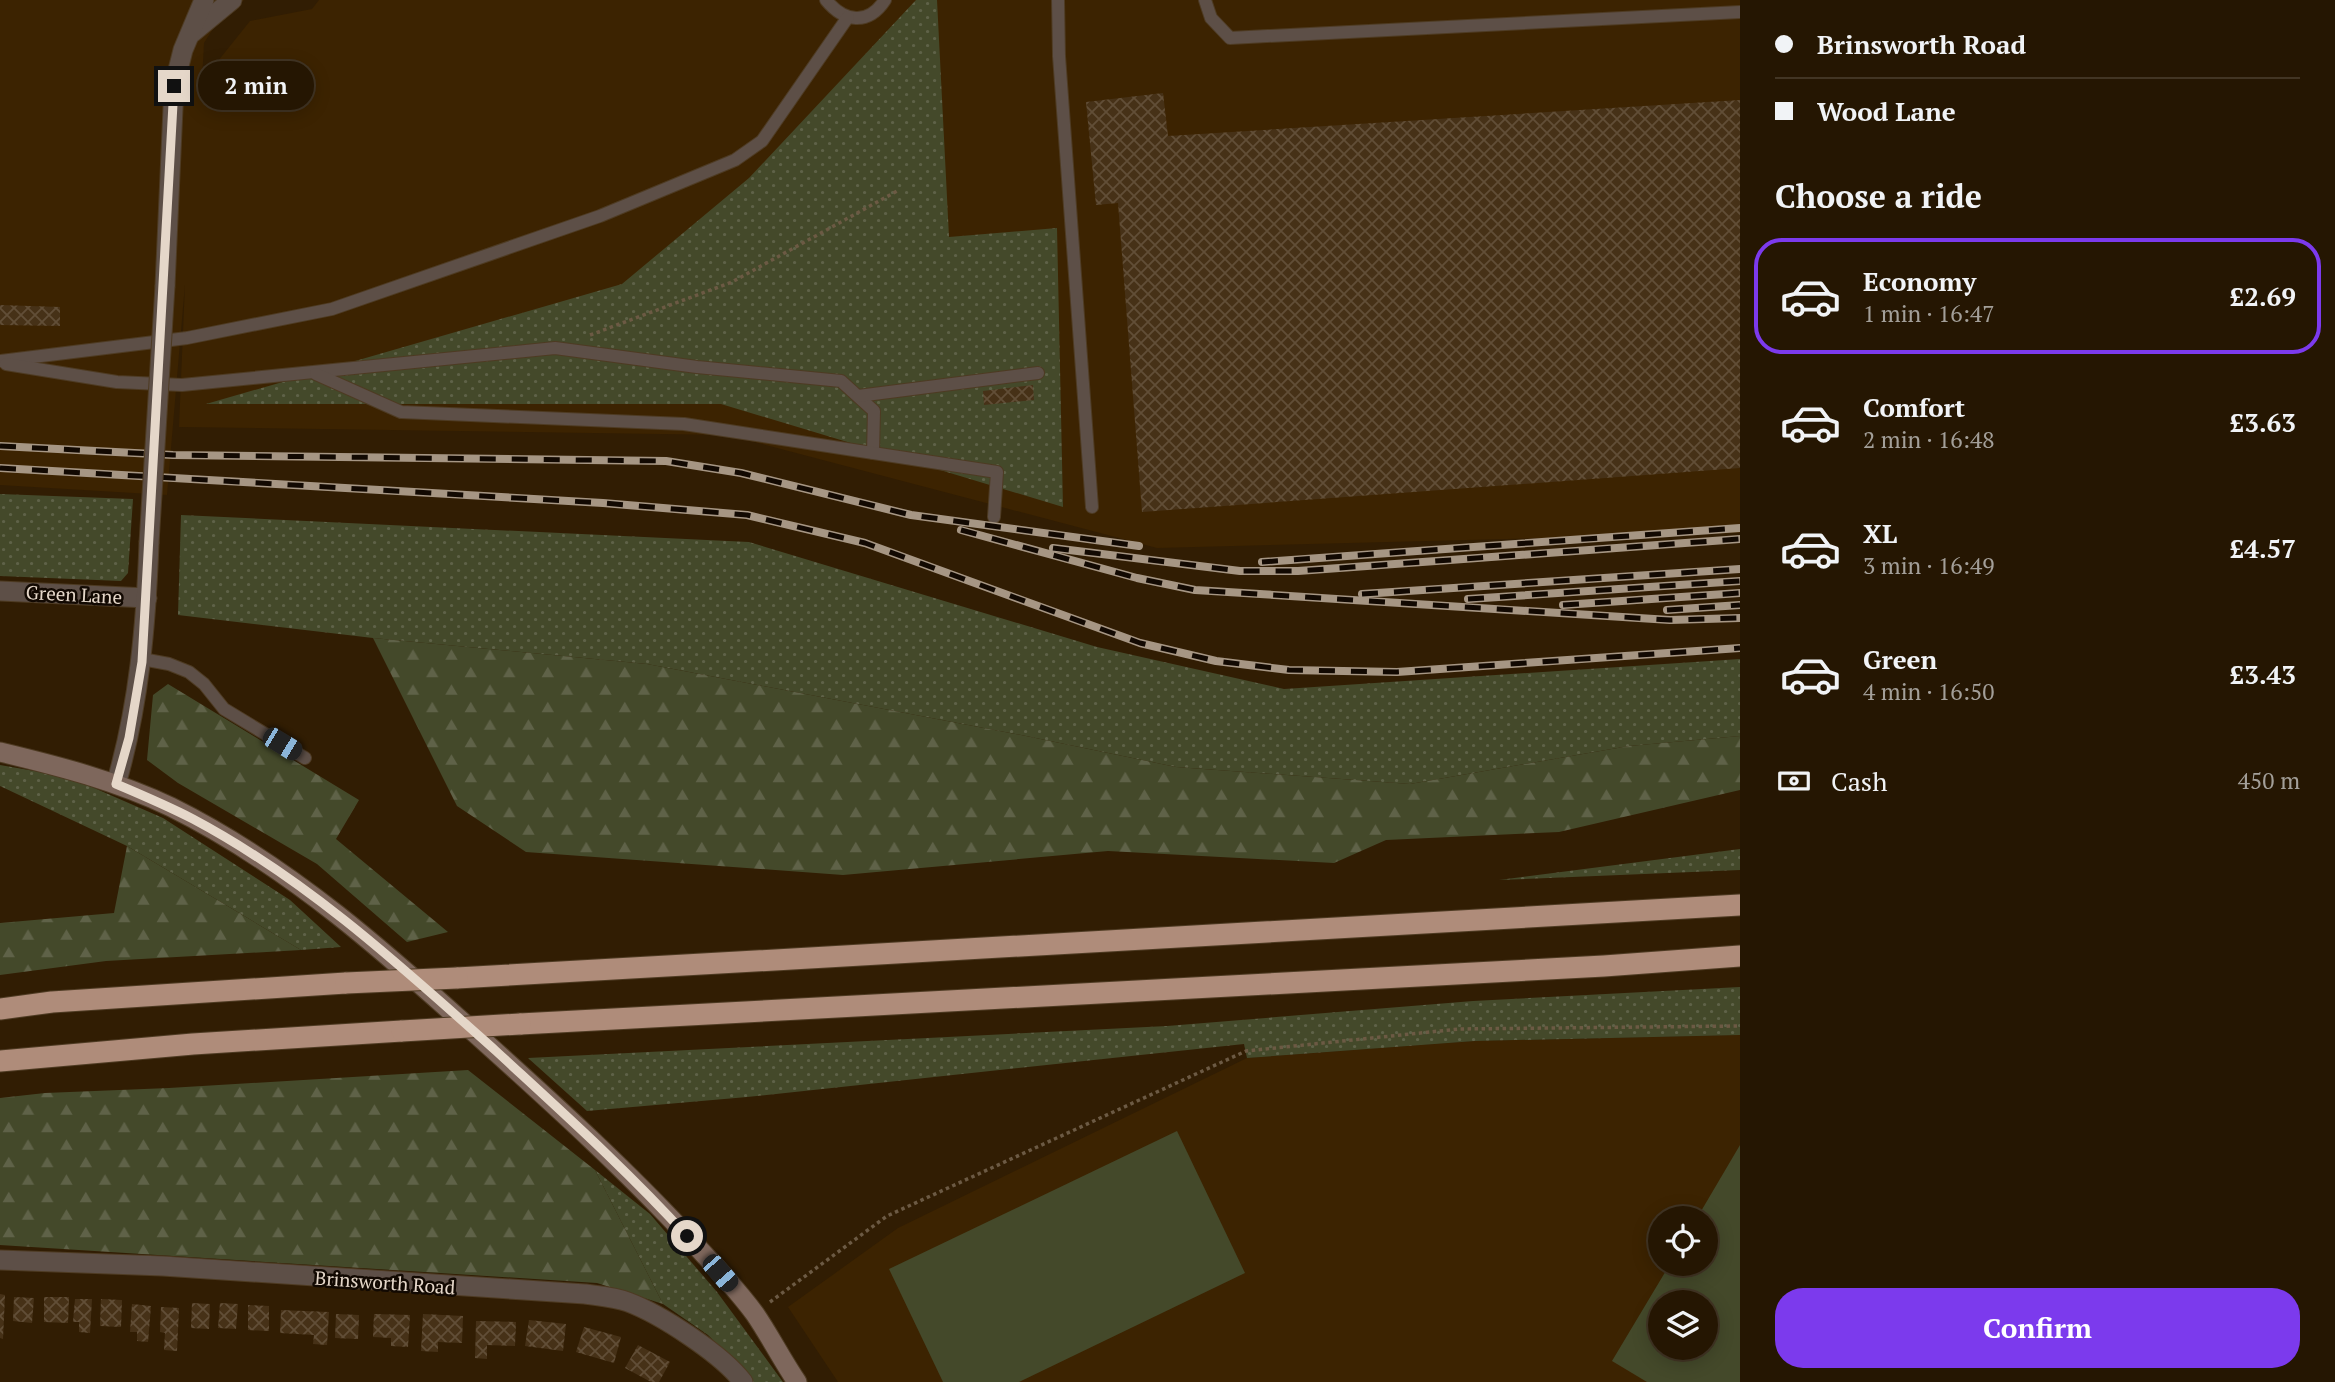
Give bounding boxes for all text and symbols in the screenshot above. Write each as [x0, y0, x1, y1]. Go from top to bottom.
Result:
text: Brinsworth Road [1817, 27, 2026, 61]
callout: 2 min [198, 62, 314, 110]
route end [158, 70, 190, 102]
text: 2 min [225, 70, 287, 101]
text: Wood Lane [1817, 94, 1956, 128]
text: Choose a ride [1775, 175, 1982, 217]
text: Economy [1863, 264, 1976, 298]
icon: car [1779, 265, 1842, 328]
text: £2.69 [2230, 279, 2296, 313]
text: 1 min · 16:47 [1863, 298, 1995, 329]
text: Comfort [1863, 390, 1965, 424]
icon: car [1779, 391, 1842, 454]
text: £3.63 [2230, 405, 2296, 439]
text: 2 min · 16:48 [1863, 424, 1995, 455]
text: XL [1863, 516, 1897, 550]
icon: car [1779, 517, 1842, 580]
text: £4.57 [2230, 531, 2296, 565]
text: 3 min · 16:49 [1863, 550, 1995, 581]
street label: Green Lane [25, 579, 123, 609]
text: Green [1863, 642, 1937, 676]
icon: car [1779, 643, 1842, 706]
text: £3.43 [2230, 657, 2296, 691]
text: 4 min · 16:50 [1863, 676, 1995, 707]
car [259, 724, 306, 764]
icon: cash [1775, 762, 1813, 800]
text: Cash [1831, 764, 1887, 798]
text: 450 m [2238, 765, 2300, 796]
map controls [1648, 1206, 1718, 1360]
button: locate [1648, 1206, 1718, 1276]
route start [671, 1220, 703, 1252]
car [699, 1250, 742, 1296]
street label: Brinsworth Road [314, 1265, 457, 1299]
button: Confirm [1775, 1288, 2300, 1368]
button: layers [1648, 1290, 1718, 1360]

